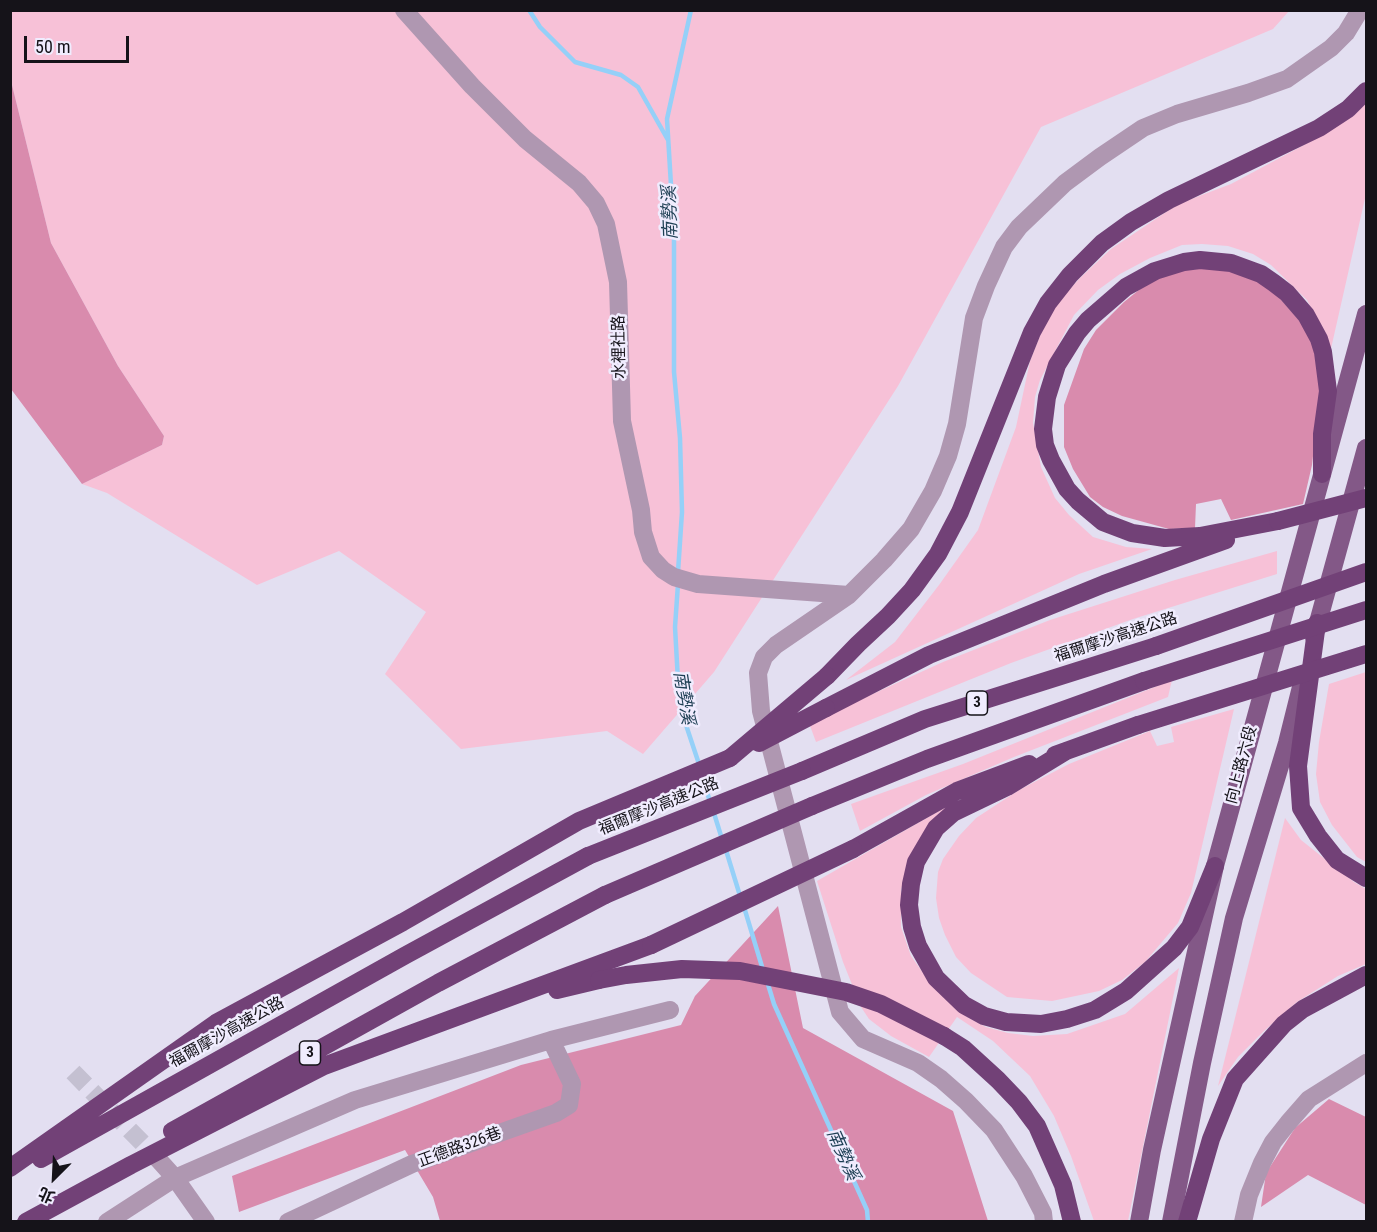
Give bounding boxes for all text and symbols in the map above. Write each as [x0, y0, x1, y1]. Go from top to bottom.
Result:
scale bar [27, 24, 132, 62]
text: 50 m [35, 36, 70, 57]
water label: 南勢溪 [659, 186, 683, 240]
street label: 水裡社路 [610, 315, 630, 379]
street label: 福爾摩沙高速公路 [1052, 609, 1180, 667]
water label: 南勢溪 [668, 670, 698, 726]
road number: 3 [966, 691, 988, 715]
street label: 向上路六段 [1222, 724, 1262, 806]
street label: 福爾摩沙高速公路 [596, 774, 722, 840]
street label: 福爾摩沙高速公路 [166, 994, 288, 1072]
road number: 3 [300, 1041, 320, 1065]
street label: 正德路326巷 [416, 1124, 504, 1172]
water label: 南勢溪 [821, 1126, 863, 1184]
north arrow [24, 1148, 84, 1208]
text: 北 [35, 1183, 58, 1207]

